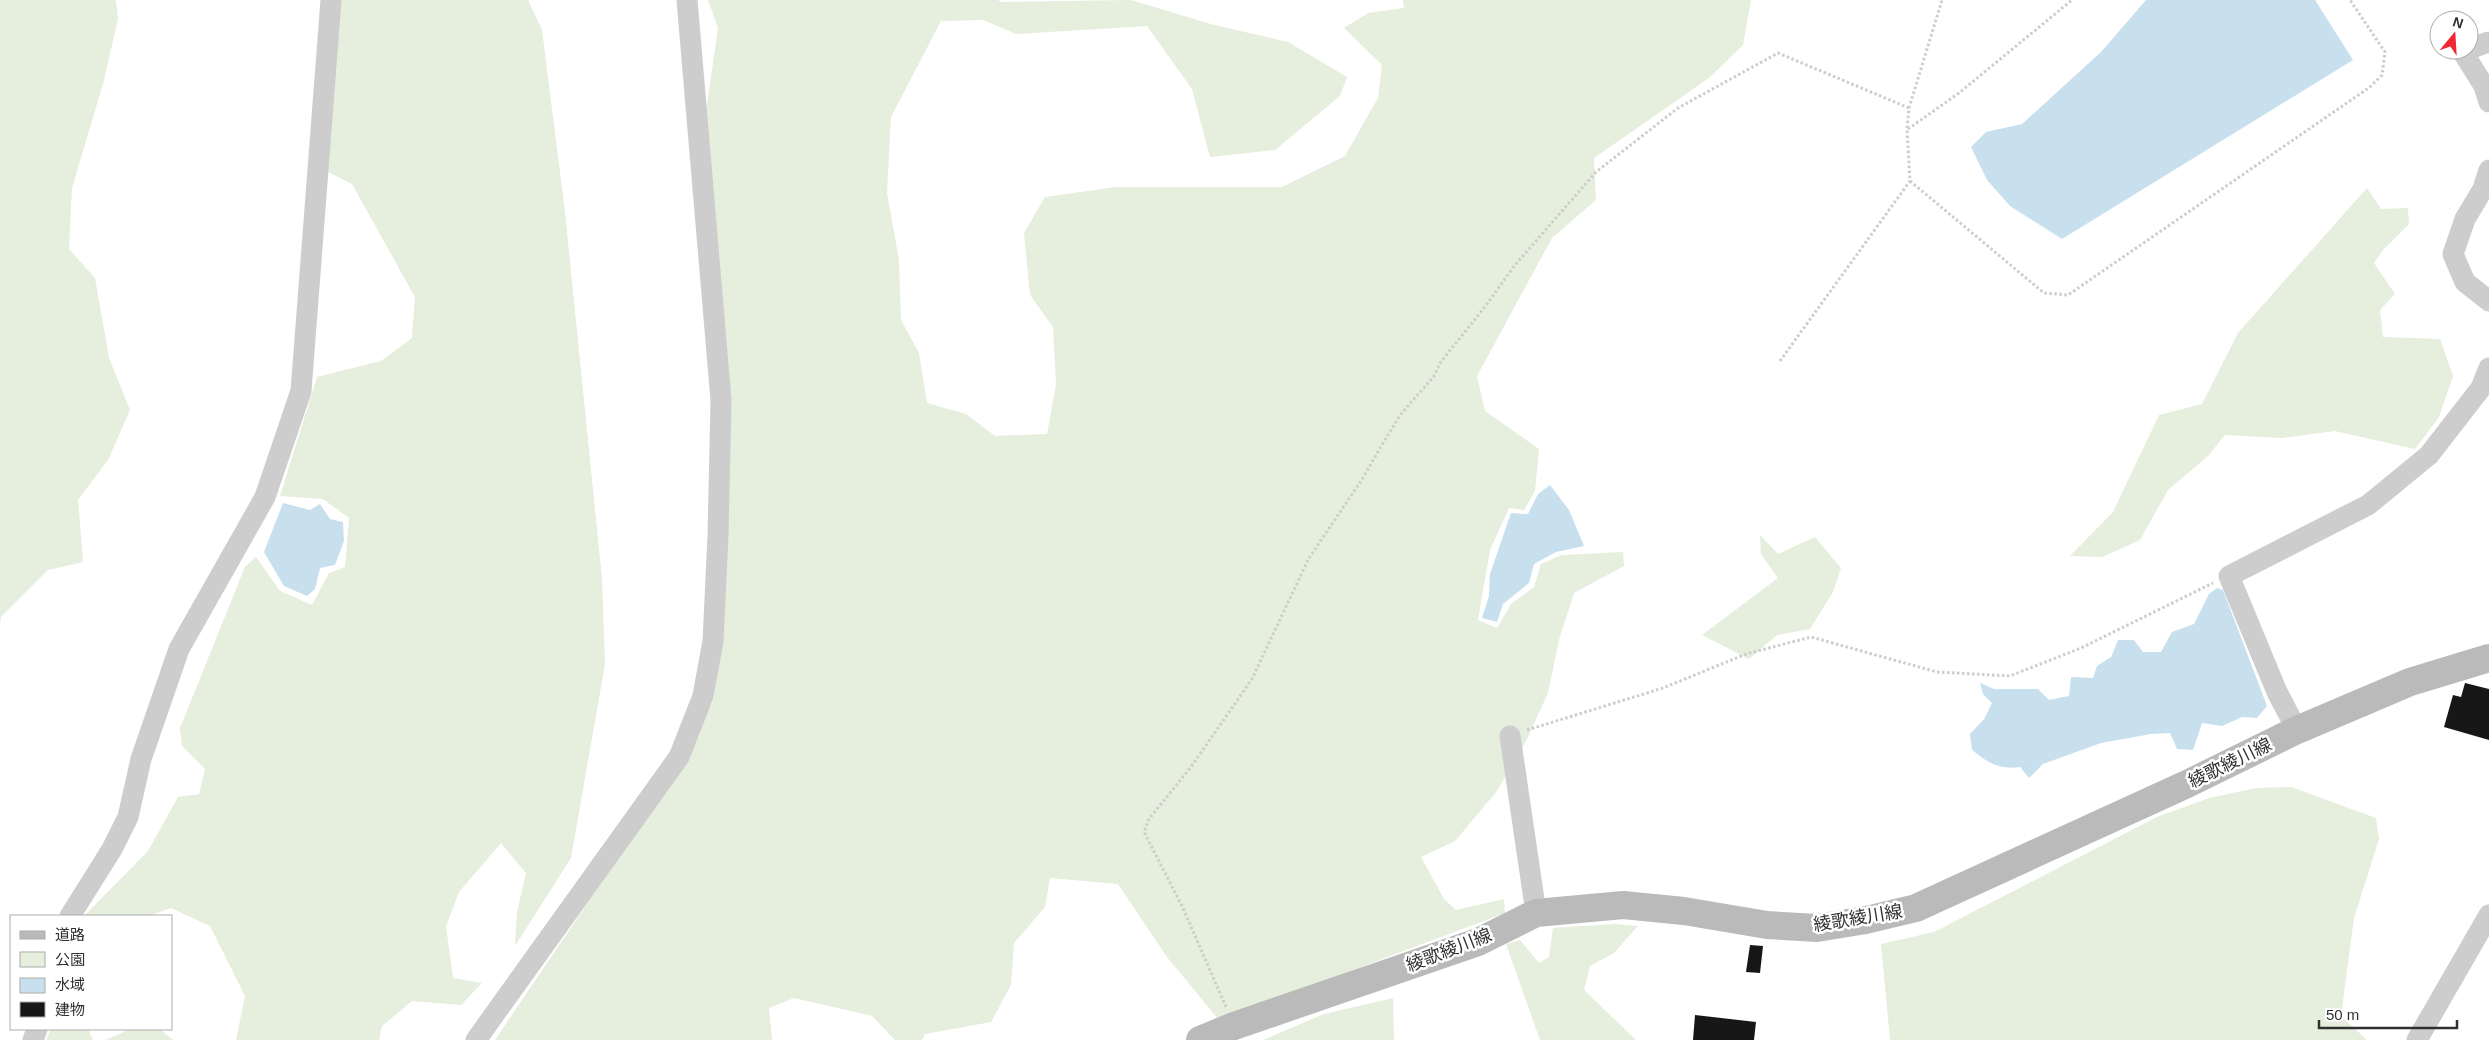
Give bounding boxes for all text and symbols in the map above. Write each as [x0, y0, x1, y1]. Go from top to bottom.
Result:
north arrow [2429, 10, 2479, 60]
text: N [2451, 13, 2465, 32]
street label: 綾歌綾川線 [2185, 734, 2275, 792]
street label: 綾歌綾川線 [1812, 901, 1904, 935]
legend [10, 915, 172, 1030]
street label: 綾歌綾川線 [1403, 925, 1495, 975]
text: 道路 [55, 926, 85, 943]
text: 公園 [55, 951, 85, 968]
text: 水域 [55, 976, 85, 993]
scale bar [2319, 998, 2456, 1030]
text: 建物 [55, 1001, 85, 1018]
text: 50 m [2326, 1006, 2359, 1023]

